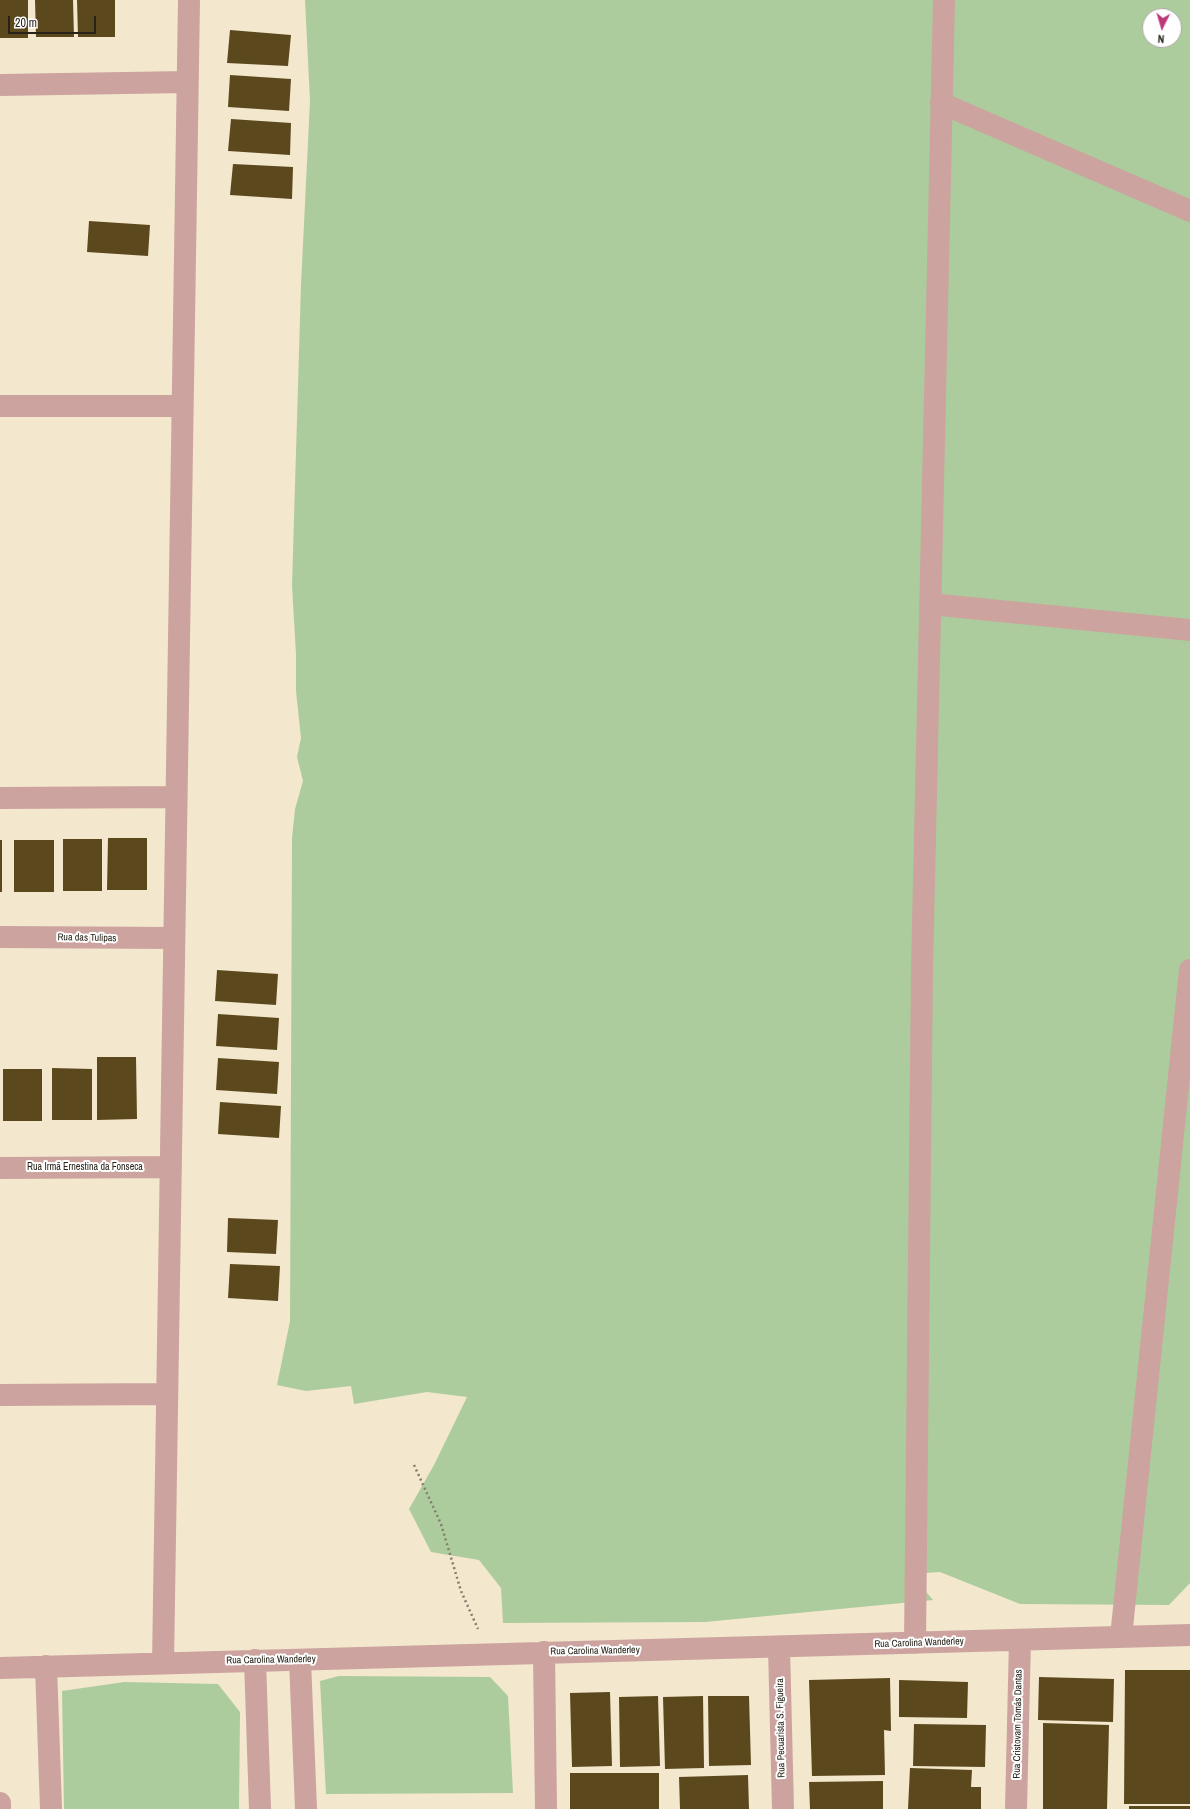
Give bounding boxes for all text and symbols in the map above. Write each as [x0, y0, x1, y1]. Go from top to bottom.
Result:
scale bar [10, 8, 98, 34]
north arrow [1142, 8, 1182, 48]
text: 20 m [15, 15, 37, 31]
text: N [1157, 32, 1165, 46]
street label: Rua das Tulipas [57, 931, 117, 945]
street label: Rua Irmã Ernestina da Fonseca [27, 1161, 143, 1173]
street label: Rua Carolina Wanderley [874, 1635, 964, 1651]
street label: Rua Carolina Wanderley [550, 1644, 640, 1658]
street label: Rua Carolina Wanderley [226, 1653, 316, 1667]
street label: Rua Cristovam Tomás Dantas [1011, 1669, 1025, 1779]
street label: Rua Pecuarista S. Figueira [774, 1678, 788, 1778]

